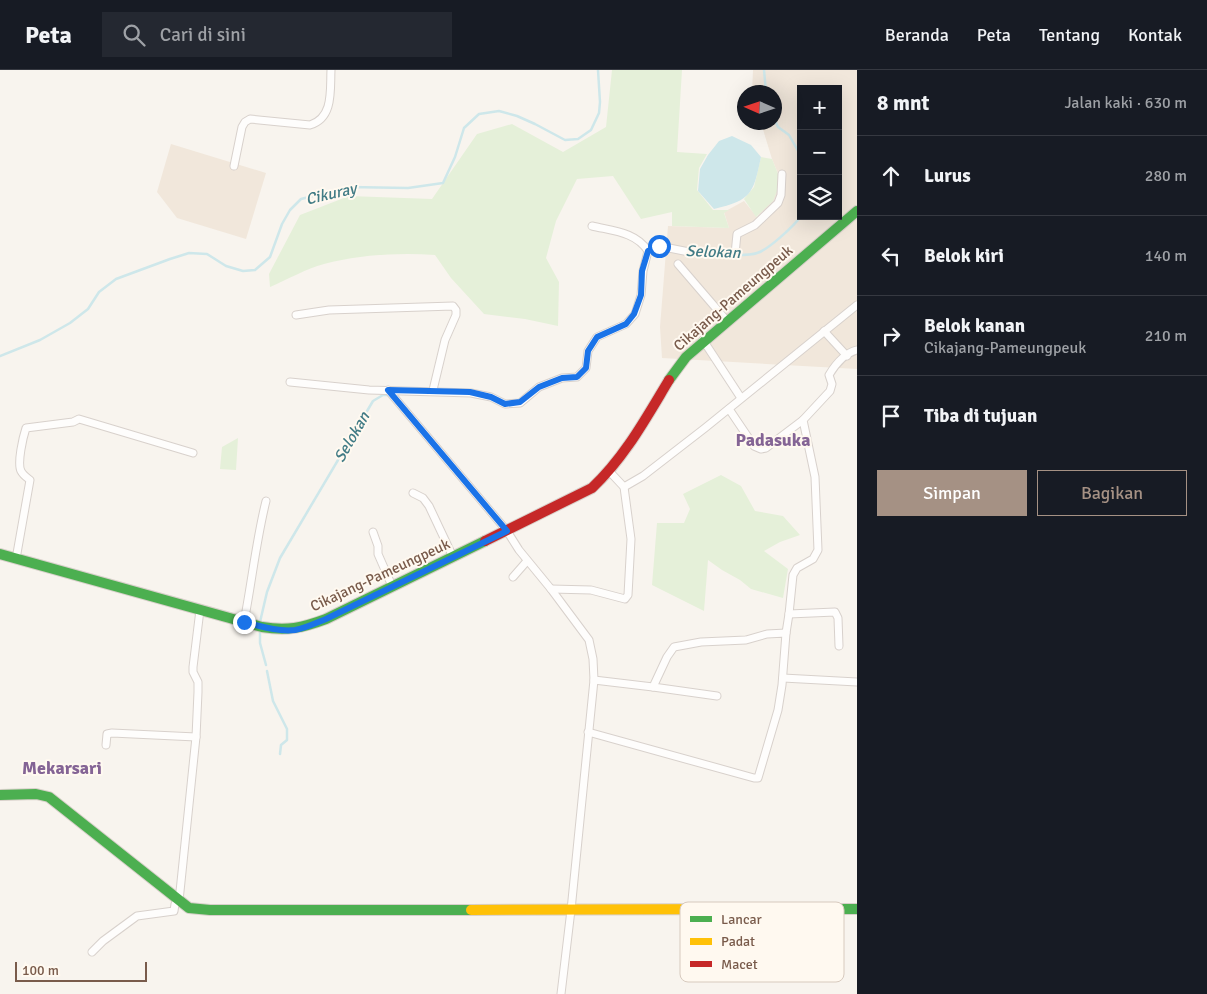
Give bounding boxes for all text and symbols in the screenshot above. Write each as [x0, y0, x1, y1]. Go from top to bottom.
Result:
search box [102, 12, 452, 57]
text: Peta [25, 20, 72, 50]
icon: search [120, 21, 148, 49]
text: Cari di sini [160, 23, 246, 47]
text: Beranda [885, 24, 949, 46]
text: Peta [977, 24, 1011, 46]
text: Tentang [1039, 24, 1100, 46]
text: Kontak [1128, 24, 1182, 46]
north arrow [737, 85, 782, 130]
map controls [797, 85, 842, 220]
button: + [797, 85, 842, 130]
text: 8 mnt [877, 90, 929, 116]
text: Jalan kaki · 630 m [1065, 93, 1187, 113]
button: − [797, 130, 842, 175]
icon: ahead [877, 162, 905, 190]
text: Lurus [924, 164, 971, 188]
text: 280 m [1145, 166, 1187, 186]
button: layers [797, 175, 842, 220]
water label: Cikuray [304, 178, 361, 210]
route start [648, 235, 671, 258]
street label: Cikajang-Pameungpeuk [670, 241, 797, 355]
water label: Selokan [685, 241, 742, 263]
icon: left [877, 242, 905, 270]
text: Belok kiri [924, 244, 1004, 268]
text: 140 m [1145, 246, 1187, 266]
text: Belok kanan [924, 314, 1025, 338]
icon: right [877, 322, 905, 350]
text: 210 m [1145, 326, 1187, 346]
text: Cikajang-Pameungpeuk [924, 338, 1086, 358]
icon: arrive [877, 402, 905, 430]
text: Tiba di tujuan [924, 404, 1037, 428]
water label: Selokan [330, 407, 375, 466]
district label: Padasuka [736, 429, 810, 451]
button: Simpan [877, 470, 1027, 516]
button: Bagikan [1037, 470, 1187, 516]
street label: Cikajang-Pameungpeuk [307, 534, 453, 615]
route end [233, 611, 256, 634]
district label: Mekarsari [22, 757, 102, 779]
legend [680, 902, 844, 982]
text: Lancar [721, 911, 763, 928]
text: Padat [721, 933, 755, 950]
text: Macet [721, 956, 758, 973]
scale bar [15, 959, 148, 982]
text: 100 m [22, 962, 59, 979]

